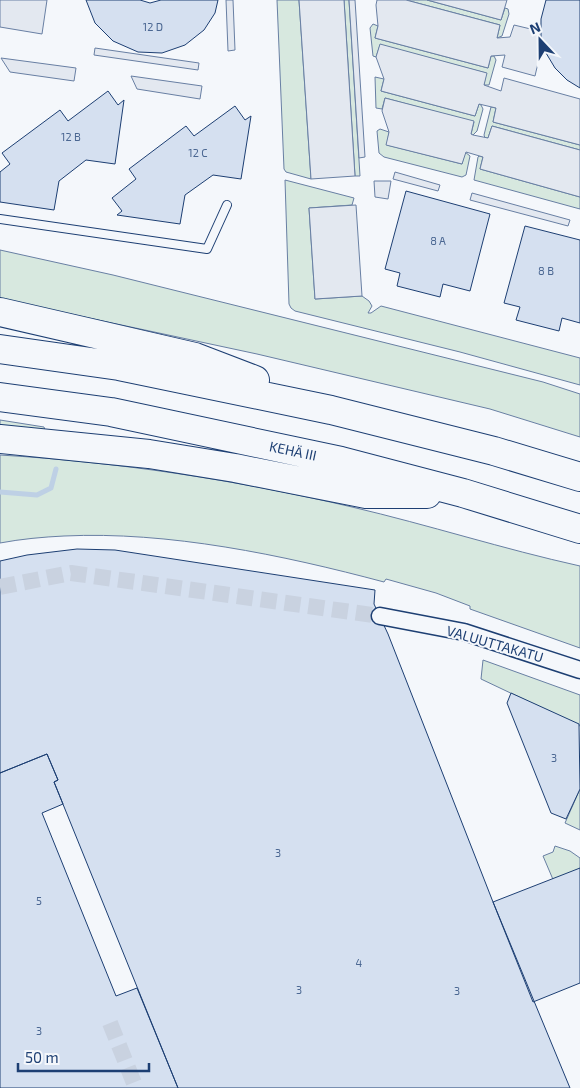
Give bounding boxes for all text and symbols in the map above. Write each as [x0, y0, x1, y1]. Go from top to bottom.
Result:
north arrow [515, 15, 565, 65]
text: N [527, 18, 543, 37]
house number: 12 D [143, 20, 163, 33]
house number: 12 B [61, 130, 81, 143]
house number: 12 C [188, 146, 208, 159]
house number: 8 A [430, 234, 446, 247]
house number: 8 B [538, 264, 554, 277]
street label: KEHÄ III [268, 437, 318, 464]
street label: VALUUTTAKATU [445, 622, 546, 665]
house number: 3 [551, 751, 557, 764]
house number: 3 [275, 846, 281, 859]
house number: 5 [36, 894, 42, 907]
house number: 4 [356, 956, 363, 969]
house number: 3 [296, 983, 302, 996]
house number: 3 [454, 984, 460, 997]
house number: 3 [36, 1024, 42, 1037]
scale bar [18, 1040, 149, 1072]
text: 50 m [25, 1048, 59, 1066]

